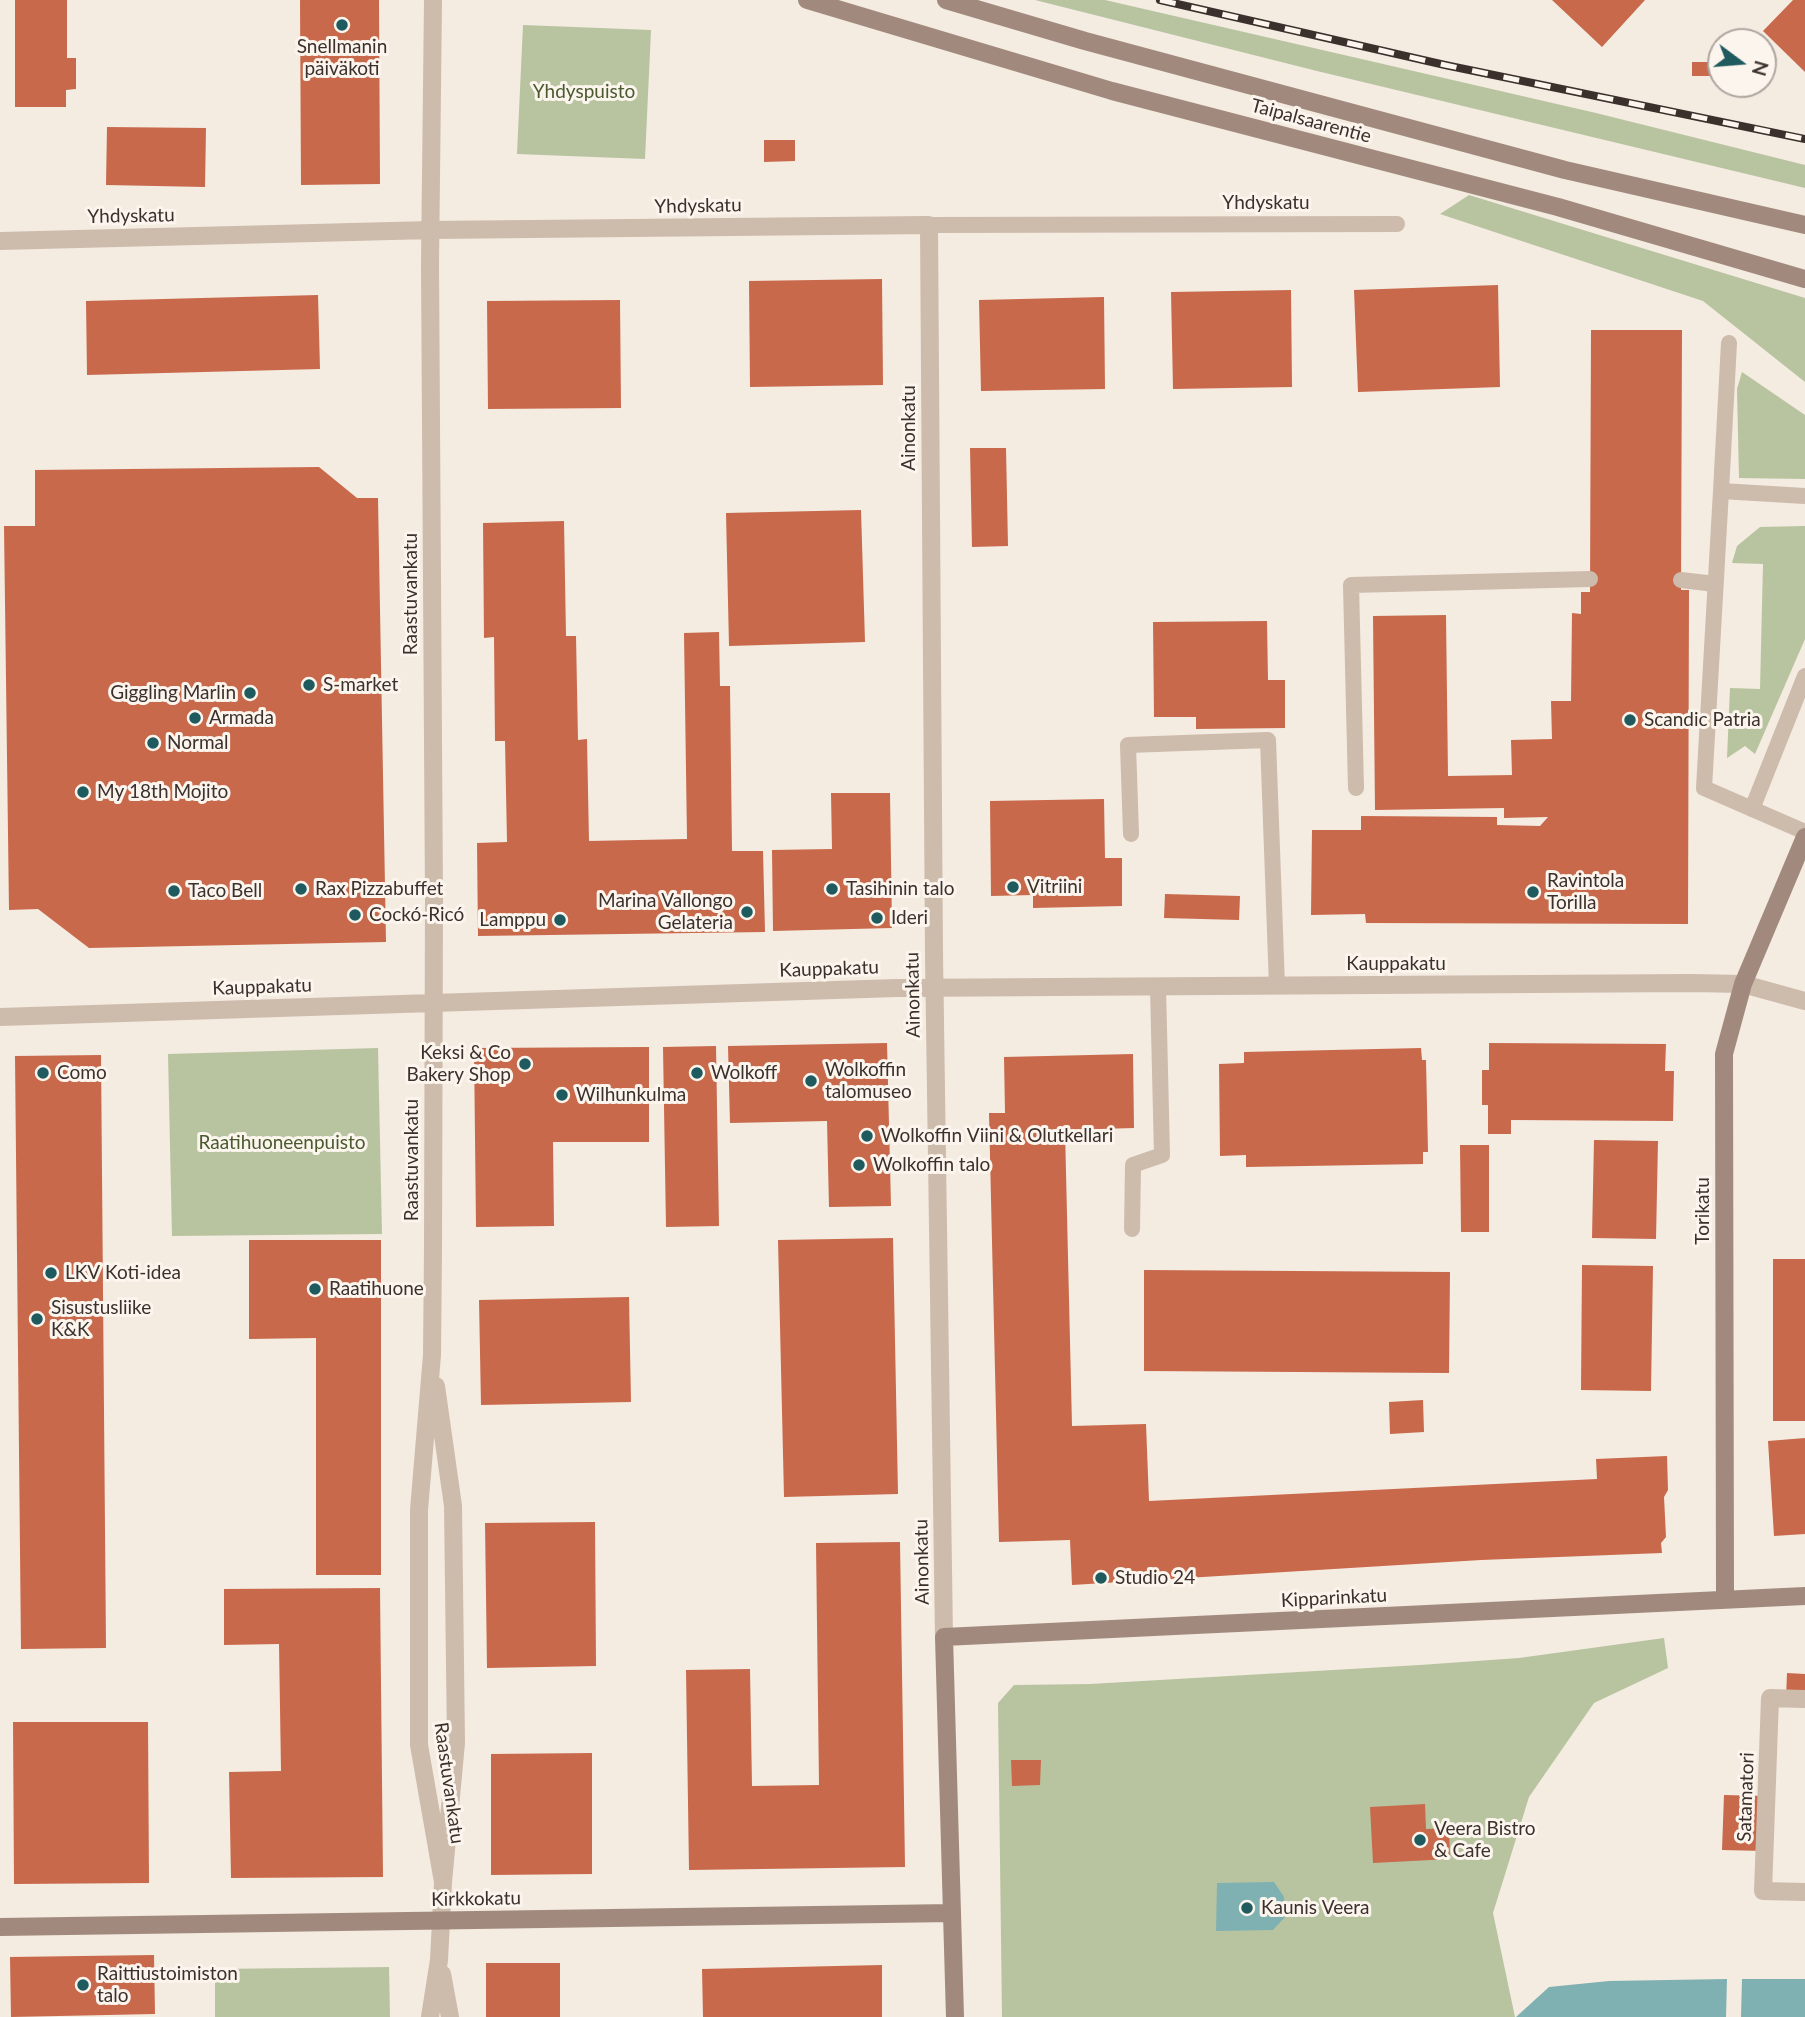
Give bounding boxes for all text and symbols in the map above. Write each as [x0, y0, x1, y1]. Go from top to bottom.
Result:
marker: Snellmanin päiväkoti [334, 17, 350, 33]
north arrow [1707, 28, 1777, 98]
place label: Snellmanin päiväkoti [297, 36, 387, 80]
text: N [1748, 58, 1774, 79]
park label: Yhdyspuisto [533, 81, 635, 103]
street label: Taipalsaarentie [1248, 94, 1374, 148]
street label: Yhdyskatu [1222, 192, 1310, 214]
street label: Yhdyskatu [654, 194, 742, 218]
street label: Yhdyskatu [87, 204, 175, 228]
street label: Ainonkatu [898, 385, 920, 471]
street label: Raastuvankatu [400, 533, 422, 655]
place label: S-market [323, 674, 398, 696]
marker: S-market [301, 677, 317, 693]
place label: Giggling Marlin [110, 682, 236, 704]
marker: Giggling Marlin [242, 685, 258, 701]
place label: Armada [209, 707, 274, 729]
place label: Scandic Patria [1644, 709, 1761, 731]
marker: Armada [187, 710, 203, 726]
marker: Scandic Patria [1622, 712, 1638, 728]
place label: Normal [167, 732, 228, 754]
marker: Normal [145, 735, 161, 751]
place label: My 18th Mojito [97, 781, 228, 803]
marker: My 18th Mojito [75, 784, 91, 800]
place label: Ravintola Torilla [1547, 870, 1624, 914]
place label: Vitriini [1027, 876, 1082, 898]
place label: Rax Pizzabuffet [315, 878, 443, 900]
place label: Tasihinin talo [846, 878, 955, 900]
marker: Vitriini [1005, 879, 1021, 895]
place label: Taco Bell [188, 880, 262, 902]
marker: Rax Pizzabuffet [293, 881, 309, 897]
marker: Tasihinin talo [824, 881, 840, 897]
marker: Taco Bell [166, 883, 182, 899]
marker: Ravintola Torilla [1525, 884, 1541, 900]
place label: Marina Vallongo Gelateria [598, 890, 733, 934]
place label: Cockó-Ricó [369, 904, 464, 926]
marker: Marina Vallongo Gelateria [739, 904, 755, 920]
marker: Cockó-Ricó [347, 907, 363, 923]
place label: Ideri [891, 907, 928, 929]
place label: Lamppu [479, 909, 546, 931]
marker: Ideri [869, 910, 885, 926]
marker: Lamppu [552, 912, 568, 928]
street label: Ainonkatu [901, 952, 925, 1038]
street label: Kauppakatu [1346, 953, 1446, 975]
street label: Kauppakatu [779, 956, 879, 982]
street label: Kauppakatu [212, 974, 312, 1000]
place label: Keksi & Co Bakery Shop [407, 1042, 511, 1086]
marker: Keksi & Co Bakery Shop [517, 1056, 533, 1072]
place label: Wolkoffin talomuseo [825, 1059, 912, 1103]
place label: Como [57, 1062, 107, 1084]
place label: Wolkoff [711, 1062, 777, 1084]
marker: Como [35, 1065, 51, 1081]
marker: Wolkoff [689, 1065, 705, 1081]
marker: Wolkoffin talomuseo [803, 1073, 819, 1089]
place label: Wilhunkulma [576, 1084, 686, 1106]
marker: Wilhunkulma [554, 1087, 570, 1103]
street label: Raastuvankatu [401, 1099, 423, 1221]
place label: Wolkoffin Viini & Olutkellari [881, 1125, 1113, 1147]
marker: Wolkoffin Viini & Olutkellari [859, 1128, 875, 1144]
park label: Raatihuoneenpuisto [198, 1132, 366, 1154]
place label: Wolkoffin talo [873, 1154, 990, 1176]
marker: Wolkoffin talo [851, 1157, 867, 1173]
street label: Torikatu [1692, 1177, 1714, 1245]
place label: LKV Koti-idea [65, 1262, 181, 1284]
marker: LKV Koti-idea [43, 1265, 59, 1281]
place label: Raatihuone [329, 1278, 424, 1300]
marker: Raatihuone [307, 1281, 323, 1297]
place label: Sisustusliike K&K [51, 1297, 151, 1341]
marker: Sisustusliike K&K [29, 1311, 45, 1327]
street label: Ainonkatu [910, 1519, 934, 1605]
place label: Studio 24 [1115, 1567, 1195, 1589]
marker: Studio 24 [1093, 1570, 1109, 1586]
street label: Kipparinkatu [1280, 1584, 1388, 1612]
street label: Raastuvankatu [429, 1721, 469, 1845]
street label: Satamatori [1733, 1752, 1759, 1842]
place label: Veera Bistro & Cafe [1434, 1818, 1536, 1862]
marker: Veera Bistro & Cafe [1412, 1832, 1428, 1848]
street label: Kirkkokatu [431, 1887, 521, 1911]
place label: Kaunis Veera [1261, 1897, 1370, 1919]
marker: Kaunis Veera [1239, 1900, 1255, 1916]
place label: Raittiustoimiston talo [97, 1963, 238, 2007]
marker: Raittiustoimiston talo [75, 1977, 91, 1993]

